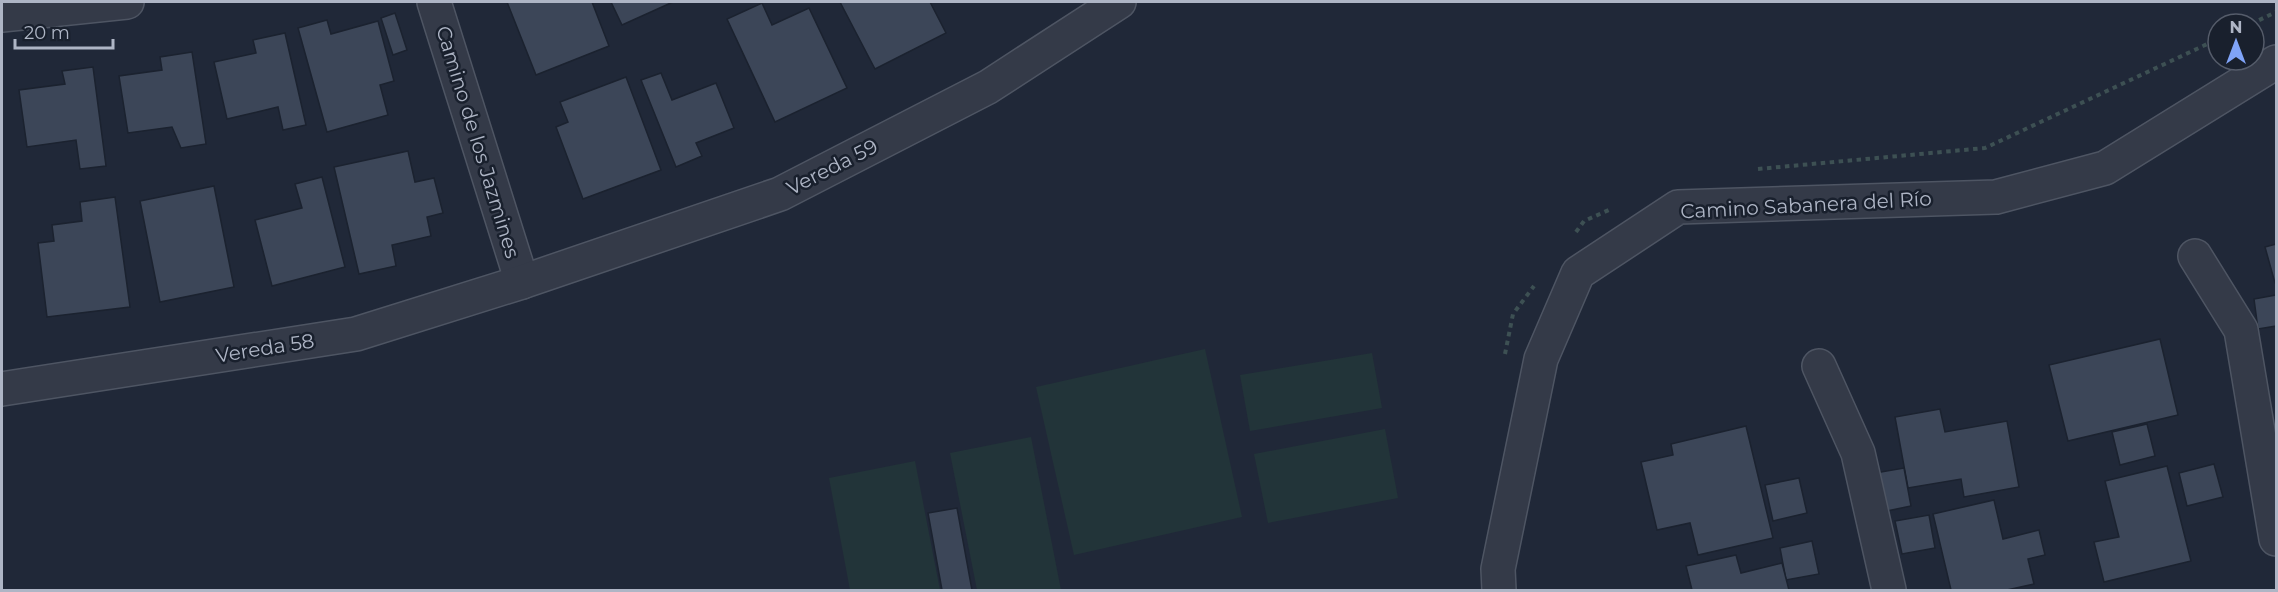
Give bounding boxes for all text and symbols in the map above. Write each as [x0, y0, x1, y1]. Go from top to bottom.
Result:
scale bar [15, 12, 112, 50]
north arrow [2206, 12, 2266, 72]
text: N [2230, 18, 2242, 37]
text: 20 m [24, 22, 70, 44]
street label: Camino de los Jazmines [431, 23, 525, 261]
street label: Vereda 59 [782, 134, 882, 200]
street label: Camino Sabanera del Río [1680, 186, 1932, 224]
street label: Vereda 58 [214, 328, 316, 368]

